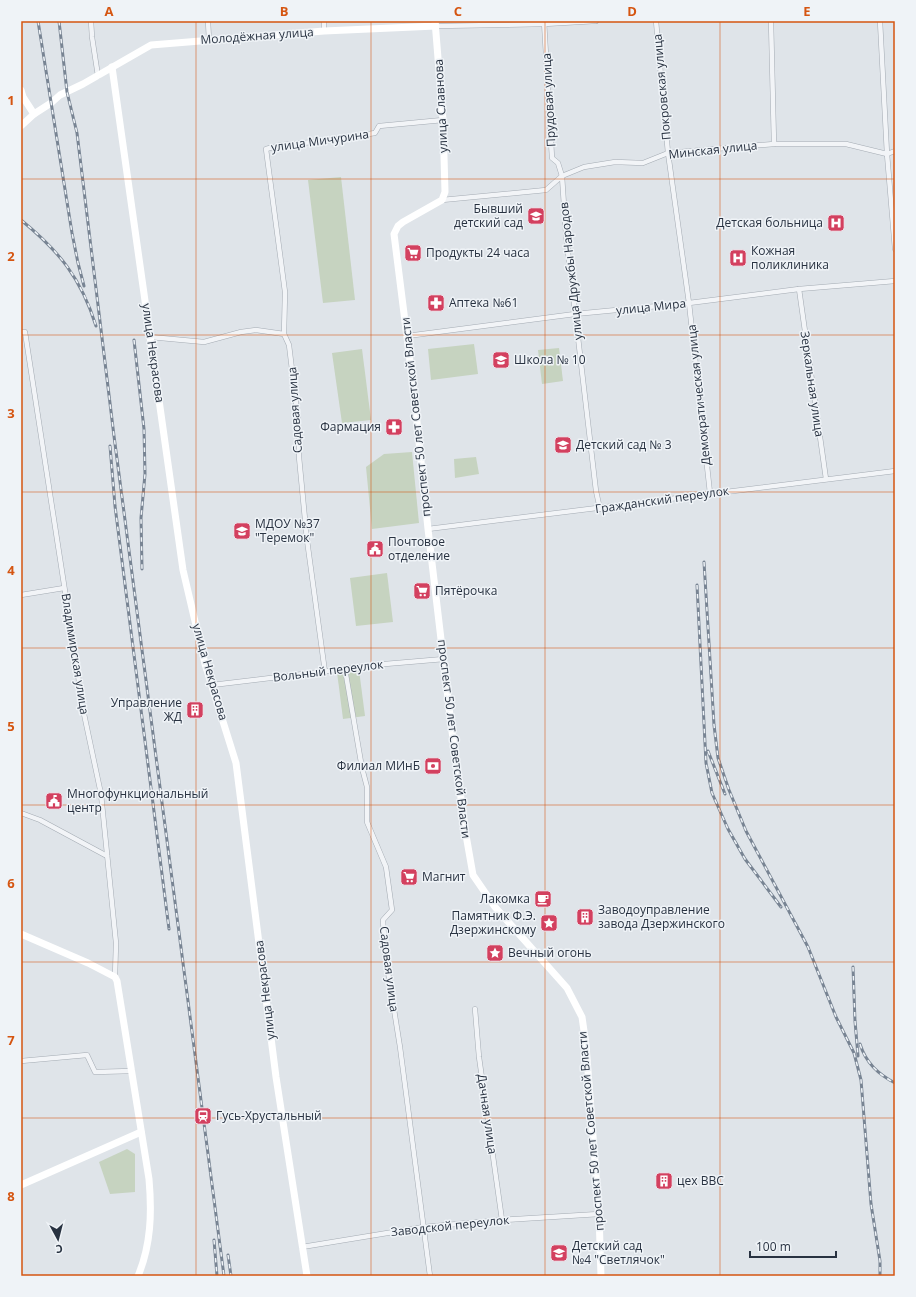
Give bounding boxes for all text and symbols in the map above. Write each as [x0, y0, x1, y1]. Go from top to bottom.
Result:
text: A [105, 2, 114, 20]
text: B [280, 2, 289, 20]
text: C [454, 2, 462, 20]
text: D [627, 2, 637, 20]
text: E [803, 2, 811, 20]
street label: Молодёжная улица [200, 23, 314, 48]
street label: Покровская улица [648, 33, 675, 141]
street label: Прудовая улица [538, 53, 559, 148]
street label: улица Славнова [430, 59, 451, 153]
text: 1 [7, 91, 15, 109]
street label: улица Мичурина [270, 125, 370, 156]
street label: Минская улица [668, 136, 758, 163]
place label: Бывший детский сад [454, 200, 523, 231]
street label: улица Дружбы Народов [555, 201, 586, 341]
school or university icon: Бывший детский сад [526, 206, 546, 226]
hospital icon: Детская больница [826, 213, 846, 233]
place label: Детская больница [716, 214, 823, 231]
place label: Кожная поликлиника [751, 242, 829, 273]
supermarket icon: Продукты 24 часа [403, 243, 423, 263]
place label: Продукты 24 часа [426, 244, 530, 261]
text: 2 [7, 247, 15, 265]
hospital icon: Кожная поликлиника [728, 248, 748, 268]
pharmacy icon: Аптека №61 [426, 293, 446, 313]
place label: Аптека №61 [449, 294, 518, 311]
street label: улица Мира [615, 294, 687, 319]
street label: улица Некрасова [138, 302, 169, 404]
street label: проспект 50 лет Советской Власти [397, 317, 434, 518]
street label: Демократическая улица [683, 324, 714, 466]
street label: Зеркальная улица [797, 330, 828, 438]
school or university icon: Школа № 10 [491, 350, 511, 370]
place label: Школа № 10 [514, 351, 586, 368]
street label: Садовая улица [283, 366, 306, 454]
text: 3 [7, 404, 15, 422]
pharmacy icon: Фармация [384, 417, 404, 437]
place label: Фармация [320, 418, 381, 435]
school or university icon: Детский сад № 3 [553, 435, 573, 455]
place label: Детский сад № 3 [576, 436, 672, 453]
street label: Гражданский переулок [594, 482, 731, 517]
place label: МДОУ №37 "Теремок" [255, 515, 320, 546]
school or university icon: МДОУ №37 "Теремок" [232, 521, 252, 541]
place label: Почтовое отделение [388, 533, 450, 564]
public building icon: Почтовое отделение [365, 539, 385, 559]
text: 4 [7, 561, 15, 579]
supermarket icon: Пятёрочка [412, 581, 432, 601]
place label: Пятёрочка [435, 582, 497, 599]
street label: Владимирская улица [58, 592, 93, 716]
street label: улица Некрасова [189, 621, 232, 722]
street label: проспект 50 лет Советской Власти [434, 638, 475, 839]
street label: Вольный переулок [272, 655, 385, 686]
place label: Управление ЖД [111, 694, 182, 725]
building icon: Управление ЖД [185, 700, 205, 720]
text: 5 [7, 717, 15, 735]
bank icon: Филиал МИнБ [423, 756, 443, 776]
place label: Филиал МИнБ [337, 757, 420, 774]
place label: Многофункциональный центр [67, 785, 208, 816]
public building icon: Многофункциональный центр [44, 791, 64, 811]
supermarket icon: Магнит [399, 867, 419, 887]
place label: Магнит [422, 868, 466, 885]
text: 6 [7, 874, 15, 892]
cafe icon: Лакомка [533, 889, 553, 909]
place label: Лакомка [480, 890, 530, 907]
place label: Заводоуправление завода Дзержинского [598, 901, 725, 932]
place label: Памятник Ф.Э. Дзержинскому [450, 907, 537, 938]
building icon: Заводоуправление завода Дзержинского [575, 907, 595, 927]
place icon: Памятник Ф.Э. Дзержинскому [539, 913, 559, 933]
street label: Садовая улица [376, 925, 403, 1013]
street label: улица Некрасова [250, 939, 279, 1041]
place icon: Вечный огонь [485, 943, 505, 963]
place label: Вечный огонь [508, 944, 592, 961]
street label: проспект 50 лет Советской Власти [573, 1030, 608, 1232]
text: 7 [7, 1031, 15, 1049]
street label: Дачная улица [473, 1073, 502, 1155]
station icon: Гусь-Хрустальный [193, 1106, 213, 1126]
place label: Гусь-Хрустальный [216, 1107, 322, 1124]
building icon: цех ВВС [654, 1171, 674, 1191]
place label: цех ВВС [677, 1172, 724, 1189]
text: 8 [7, 1187, 15, 1205]
street label: Заводской переулок [390, 1211, 511, 1240]
north arrow [38, 1219, 78, 1259]
scale bar [750, 1233, 836, 1259]
place label: Детский сад №4 "Светлячок" [572, 1237, 665, 1268]
text: 100 m [756, 1238, 791, 1255]
text: С [55, 1242, 64, 1257]
school or university icon: Детский сад №4 "Светлячок" [549, 1243, 569, 1263]

